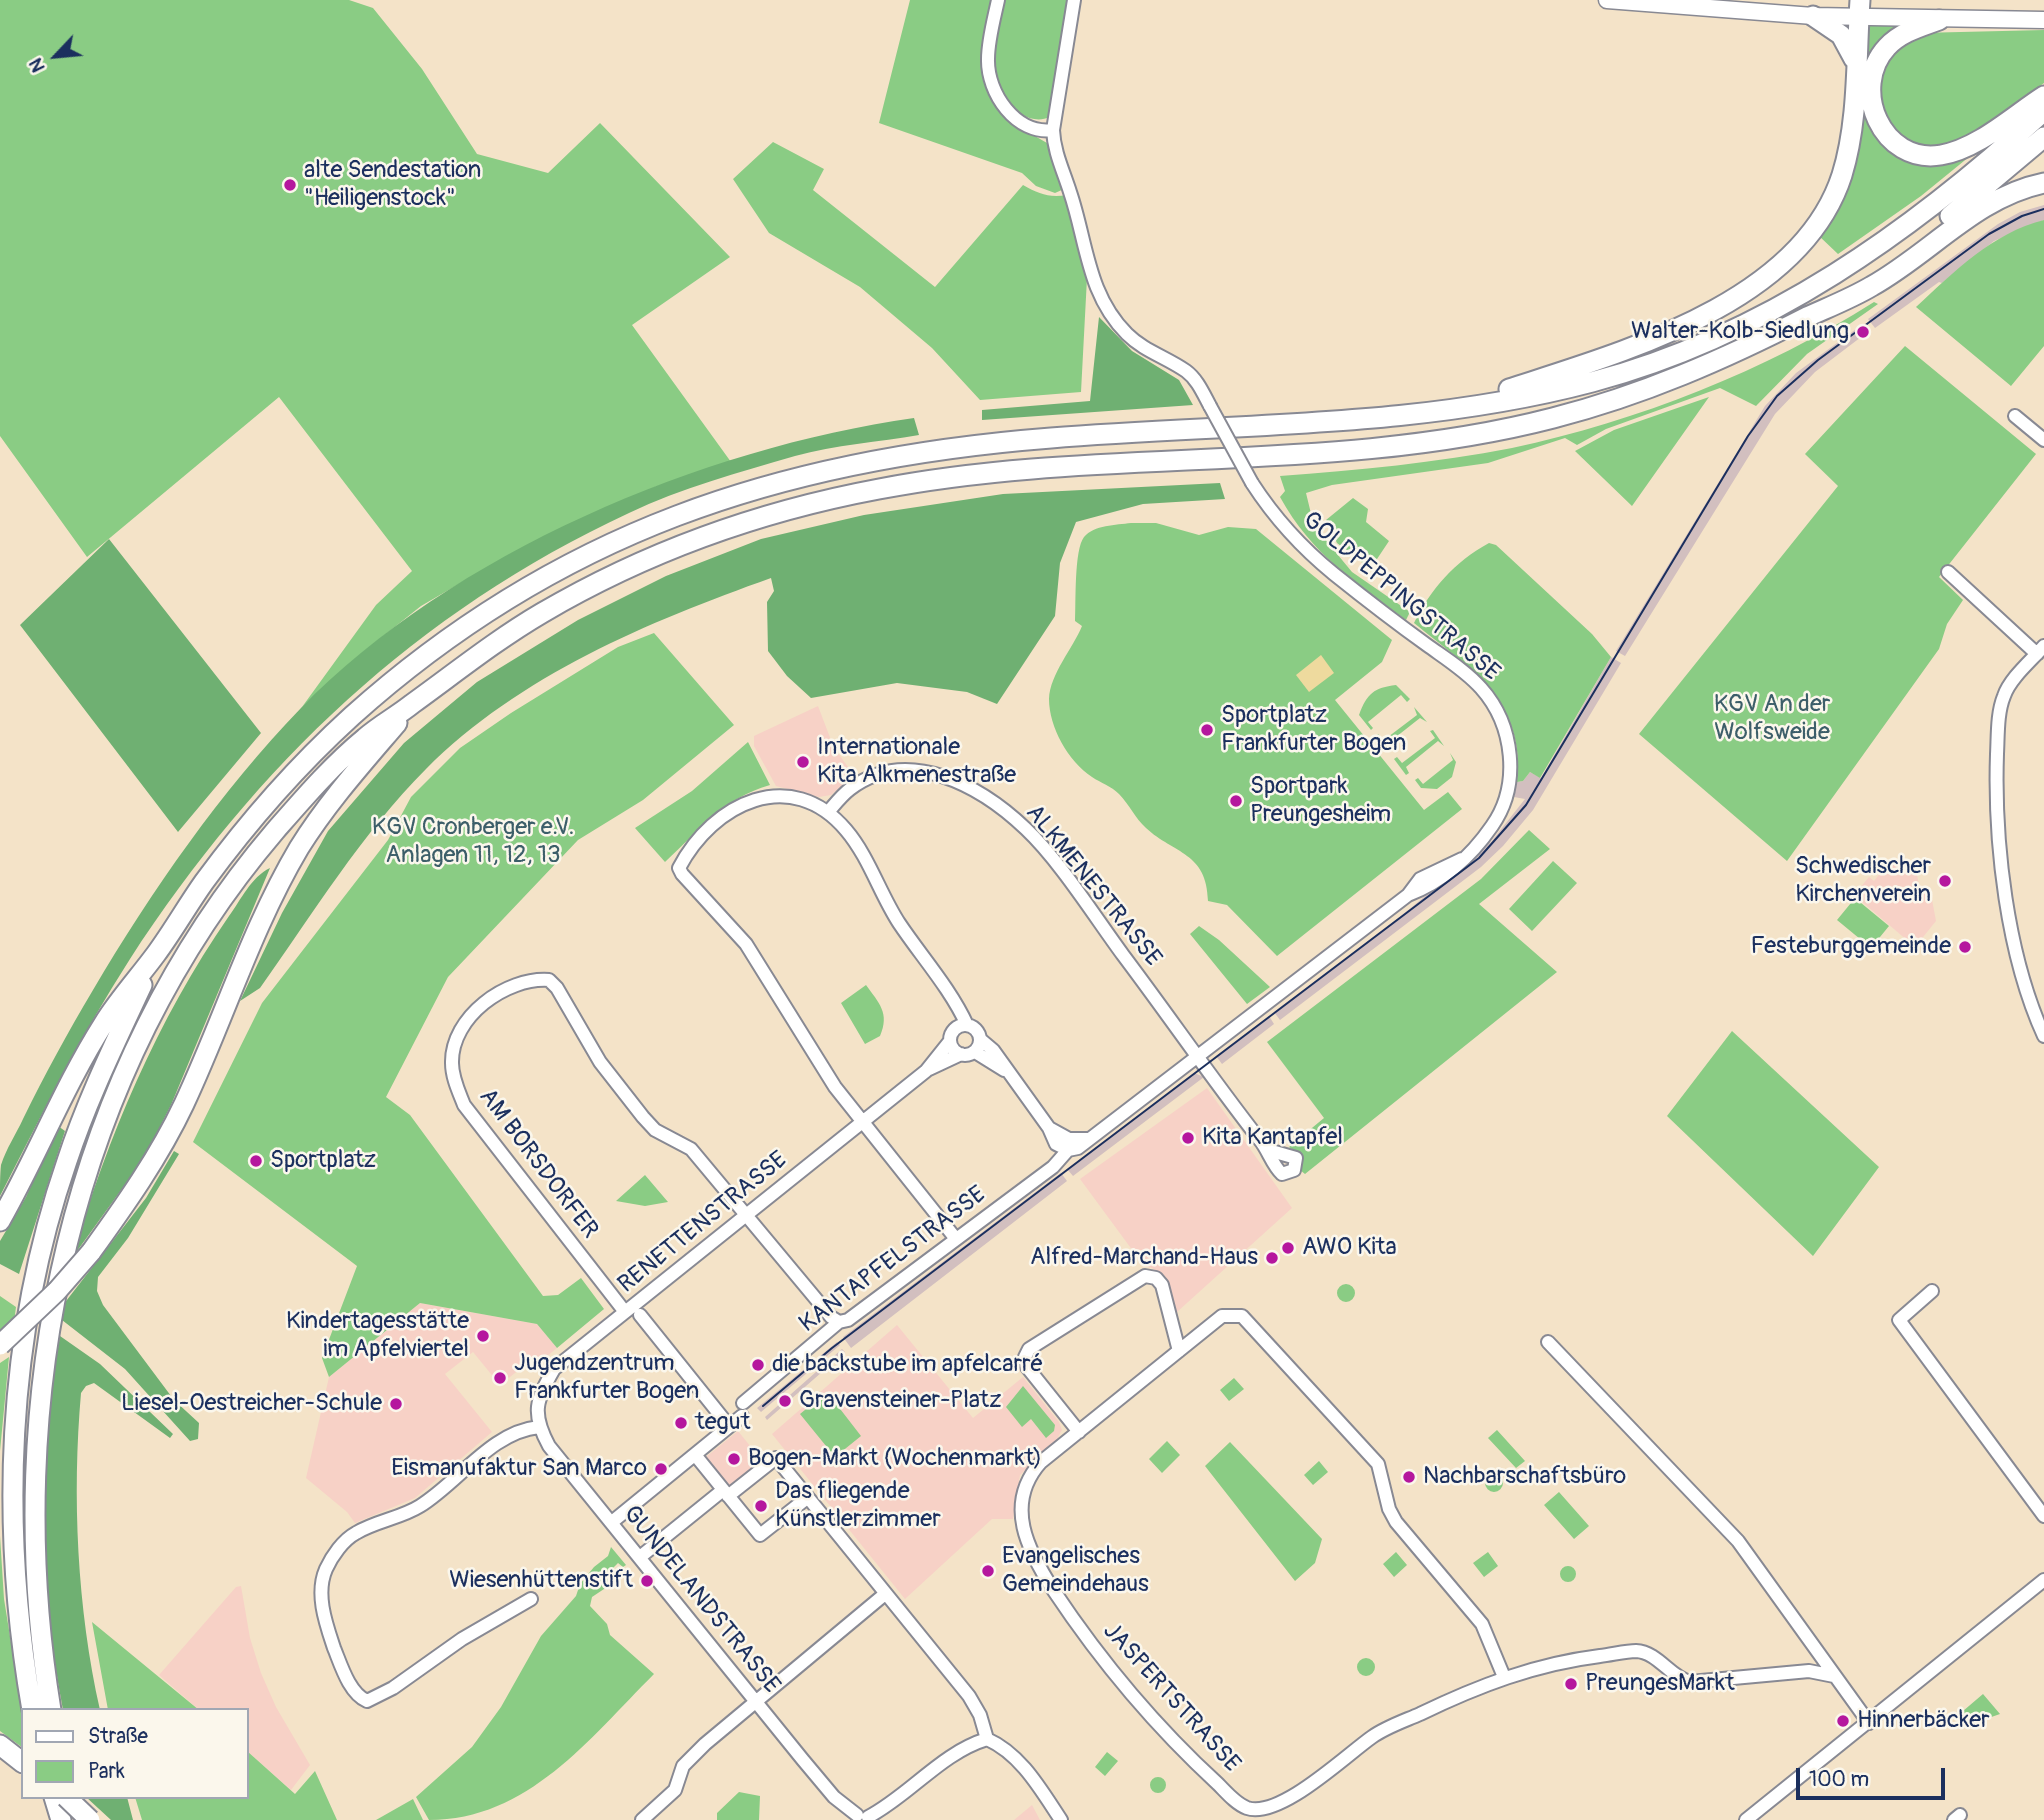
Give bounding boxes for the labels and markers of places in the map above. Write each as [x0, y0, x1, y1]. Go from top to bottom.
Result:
place label: alte Sendestation "Heiligenstock" [304, 157, 481, 213]
marker: alte Sendestation "Heiligenstock" [282, 177, 298, 193]
place label: Walter-Kolb-Siedlung [1631, 318, 1849, 346]
marker: Walter-Kolb-Siedlung [1855, 324, 1871, 340]
place label: Sportplatz Frankfurter Bogen [1221, 702, 1406, 758]
marker: Sportplatz Frankfurter Bogen [1199, 722, 1215, 738]
place label: Internationale Kita Alkmenestraße [817, 734, 1016, 790]
marker: Internationale Kita Alkmenestraße [795, 754, 811, 770]
place label: Sportpark Preungesheim [1250, 773, 1391, 829]
marker: Sportpark Preungesheim [1228, 793, 1244, 809]
place label: Schwedischer Kirchenverein [1795, 853, 1931, 909]
marker: Schwedischer Kirchenverein [1937, 873, 1953, 889]
place label: Festeburggemeinde [1750, 933, 1951, 961]
marker: Festeburggemeinde [1957, 939, 1973, 955]
place label: Kita Kantapfel [1202, 1124, 1343, 1152]
marker: Kita Kantapfel [1180, 1130, 1196, 1146]
place label: Sportplatz [270, 1147, 376, 1175]
marker: Sportplatz [248, 1153, 264, 1169]
place label: AWO Kita [1302, 1234, 1397, 1262]
marker: AWO Kita [1280, 1240, 1296, 1256]
place label: Alfred-Marchand-Haus [1030, 1244, 1258, 1272]
marker: Alfred-Marchand-Haus [1264, 1250, 1280, 1266]
place label: Kindertagesstätte im Apfelviertel [286, 1308, 469, 1364]
marker: Kindertagesstätte im Apfelviertel [475, 1328, 491, 1344]
place label: Jugendzentrum Frankfurter Bogen [514, 1350, 699, 1406]
place label: die backstube im apfelcarré [772, 1351, 1043, 1379]
marker: die backstube im apfelcarré [750, 1357, 766, 1373]
marker: Jugendzentrum Frankfurter Bogen [492, 1370, 508, 1386]
place label: Gravensteiner-Platz [799, 1387, 1001, 1415]
place label: Liesel-Oestreicher-Schule [121, 1390, 382, 1418]
marker: Gravensteiner-Platz [777, 1393, 793, 1409]
marker: Liesel-Oestreicher-Schule [388, 1396, 404, 1412]
place label: tegut [695, 1409, 750, 1437]
marker: tegut [673, 1415, 689, 1431]
place label: Bogen-Markt (Wochenmarkt) [748, 1445, 1042, 1473]
marker: Bogen-Markt (Wochenmarkt) [726, 1451, 742, 1467]
place label: Eismanufaktur San Marco [391, 1455, 647, 1483]
marker: Eismanufaktur San Marco [653, 1461, 669, 1477]
place label: Nachbarschaftsbüro [1423, 1463, 1626, 1491]
marker: Nachbarschaftsbüro [1401, 1469, 1417, 1485]
place label: Das fliegende Künstlerzimmer [775, 1478, 941, 1534]
marker: Das fliegende Künstlerzimmer [753, 1498, 769, 1514]
place label: Evangelisches Gemeindehaus [1002, 1543, 1149, 1599]
marker: Evangelisches Gemeindehaus [980, 1563, 996, 1579]
place label: Wiesenhüttenstift [449, 1567, 633, 1595]
marker: Wiesenhüttenstift [639, 1573, 655, 1589]
place label: PreungesMarkt [1585, 1670, 1735, 1698]
marker: PreungesMarkt [1563, 1676, 1579, 1692]
place label: Hinnerbäcker [1857, 1707, 1990, 1735]
marker: Hinnerbäcker [1835, 1713, 1851, 1729]

